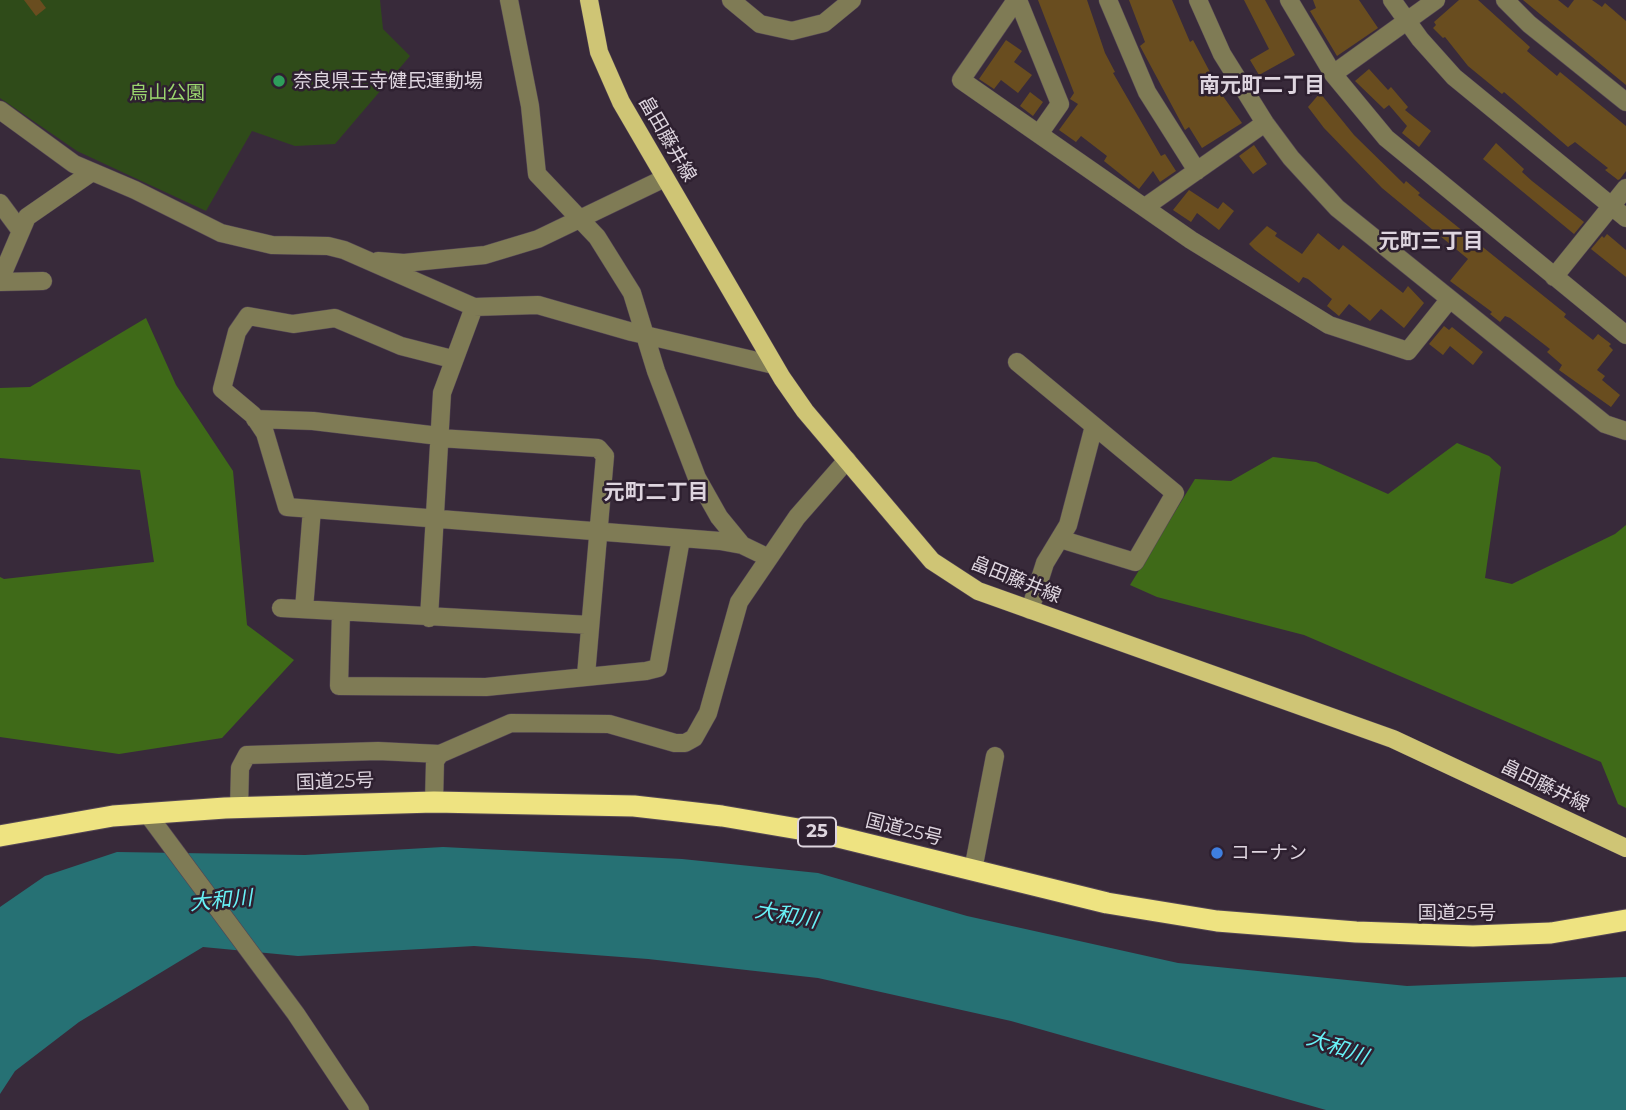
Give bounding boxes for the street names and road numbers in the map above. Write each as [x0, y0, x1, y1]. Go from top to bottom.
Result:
street label: 畠田藤井線 [633, 92, 701, 186]
street label: 畠田藤井線 [968, 552, 1064, 608]
street label: 畠田藤井線 [1497, 755, 1593, 817]
street label: 国道25号 [295, 769, 375, 795]
street label: 国道25号 [863, 809, 945, 851]
road number: 25 [798, 818, 836, 846]
street label: 国道25号 [1418, 902, 1496, 924]

